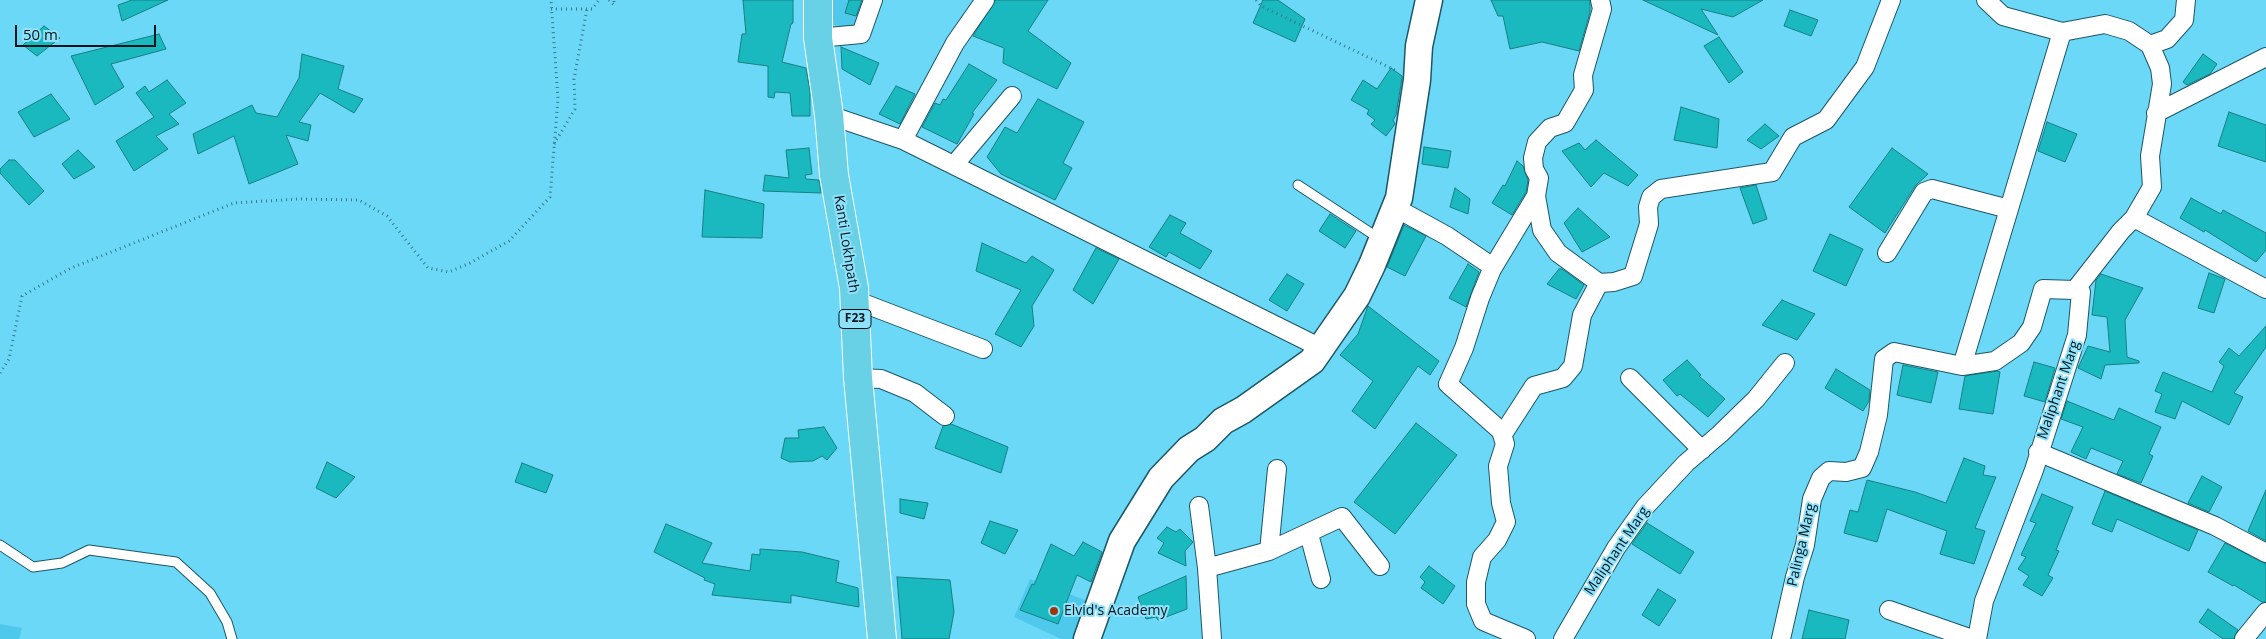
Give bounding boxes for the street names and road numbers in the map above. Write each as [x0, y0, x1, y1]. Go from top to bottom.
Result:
street label: Kanti Lokhpath [830, 194, 862, 294]
road number: F23 [839, 310, 871, 328]
street label: Maliphant Marg [2034, 338, 2084, 442]
street label: Palinga Marg [1784, 502, 1820, 588]
street label: Maliphant Marg [1581, 503, 1653, 599]

